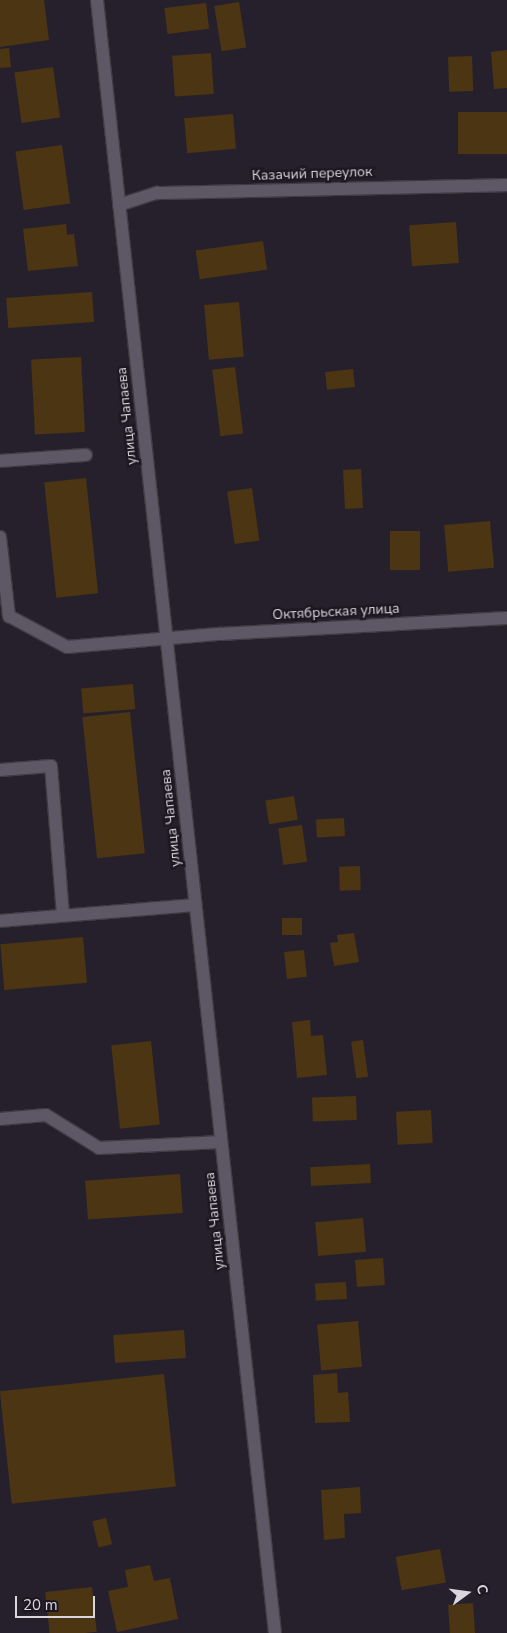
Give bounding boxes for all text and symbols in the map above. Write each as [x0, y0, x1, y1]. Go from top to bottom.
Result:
street label: Казачий переулок [251, 164, 373, 184]
street label: улица Чапаева [114, 366, 140, 466]
street label: Октябрьская улица [272, 600, 400, 624]
street label: улица Чапаева [158, 768, 184, 868]
street label: улица Чапаева [202, 1171, 228, 1271]
north arrow [442, 1568, 492, 1618]
text: С [472, 1582, 492, 1596]
scale bar [18, 1586, 98, 1618]
text: 20 m [23, 1595, 58, 1615]

